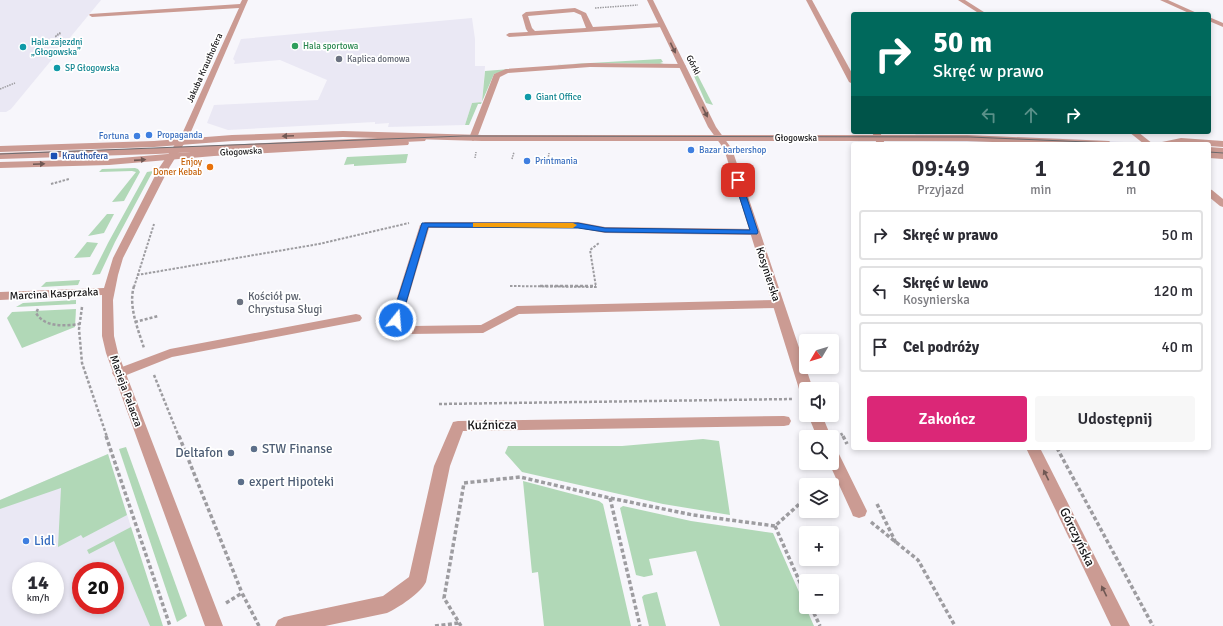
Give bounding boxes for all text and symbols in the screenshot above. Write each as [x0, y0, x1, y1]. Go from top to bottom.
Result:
text: 50 m [933, 26, 992, 60]
icon: right [867, 28, 919, 80]
street label: Jakuba Krauthofera [185, 31, 225, 104]
place label: Hala zajezdni „Głogowska” [31, 37, 83, 58]
marker: Hala sportowa [290, 41, 300, 51]
place label: Hala sportowa [303, 41, 359, 52]
marker: Hala zajezdni „Głogowska” [18, 42, 28, 52]
one-way arrow [670, 42, 676, 53]
street label: Górki [683, 53, 703, 77]
marker: Kaplica domowa [334, 54, 344, 64]
place label: Kaplica domowa [347, 54, 410, 65]
text: Skręć w prawo [933, 60, 1044, 82]
marker: SP Głogowska [52, 63, 62, 73]
place label: SP Głogowska [65, 63, 120, 74]
marker: Giant Office [523, 92, 533, 102]
place label: Giant Office [536, 92, 582, 103]
icon: left [978, 104, 1000, 126]
icon: ahead [1020, 104, 1042, 126]
icon: right [1062, 104, 1084, 126]
one-way arrow [702, 106, 708, 118]
marker: Propaganda [144, 130, 154, 140]
place label: Propaganda [157, 130, 203, 141]
place label: Fortuna [99, 131, 129, 142]
marker: Fortuna [132, 131, 142, 141]
one-way arrow [282, 132, 294, 139]
street label: Głogowska [775, 133, 818, 144]
street label: Głogowska [220, 145, 263, 159]
marker: Bazar barbershop [686, 145, 696, 155]
place label: Bazar barbershop [699, 145, 767, 156]
marker: Krauthofera [49, 151, 59, 161]
place label: Krauthofera [62, 151, 108, 162]
text: 09:49 [911, 153, 970, 183]
text: 1 [1034, 153, 1047, 183]
text: 210 [1112, 153, 1151, 183]
marker: Printmania [522, 156, 532, 166]
place label: Printmania [535, 156, 578, 167]
one-way arrow [134, 157, 146, 164]
place label: Enjoy Doner Kebab [153, 157, 203, 178]
one-way arrow [33, 161, 46, 167]
marker: Enjoy Doner Kebab [205, 162, 215, 172]
pin [721, 163, 755, 197]
icon: arrive [727, 169, 749, 191]
text: Przyjazd [917, 182, 964, 198]
text: min [1030, 182, 1051, 198]
text: m [1126, 182, 1136, 198]
icon: right [869, 224, 891, 246]
text: Skręć w prawo [903, 226, 998, 244]
text: 50 m [1162, 226, 1193, 244]
street label: Kosynierska [753, 245, 783, 303]
text: Skręć w lewo [903, 274, 988, 292]
icon: left [869, 280, 891, 302]
text: 120 m [1153, 282, 1193, 300]
street label: Marcina Kasprzaka [9, 285, 99, 303]
place label: Kościół pw. Chrystusa Sługi [248, 290, 322, 316]
text: Kosynierska [903, 292, 970, 308]
marker: Kościół pw. Chrystusa Sługi [235, 297, 245, 307]
position arrow [375, 299, 417, 341]
north arrow [799, 334, 839, 374]
map controls [799, 334, 839, 614]
icon: arrive [869, 336, 891, 358]
text: Cel podróży [903, 338, 979, 356]
text: 40 m [1162, 338, 1193, 356]
street label: Macieja Palacza [107, 353, 145, 429]
button: sound [799, 382, 839, 422]
button: Zakończ [867, 396, 1027, 442]
button: Udostępnij [1035, 396, 1195, 442]
street label: Kuźnicza [467, 417, 517, 433]
button: search [799, 430, 839, 470]
place label: STW Finanse [262, 441, 332, 457]
marker: STW Finanse [249, 444, 259, 454]
place label: Deltafon [175, 445, 223, 461]
marker: Deltafon [226, 448, 236, 458]
one-way arrow [1043, 469, 1049, 480]
place label: expert Hipoteki [249, 474, 334, 490]
marker: expert Hipoteki [236, 477, 246, 487]
button: layers [799, 478, 839, 518]
street label: Górczyńska [1056, 505, 1098, 569]
button: + [799, 526, 839, 566]
place label: Lidl [34, 533, 55, 549]
marker: Lidl [21, 536, 31, 546]
speed limit sign: 20 [72, 562, 124, 614]
text: 14 [27, 570, 49, 595]
button: − [799, 574, 839, 614]
one-way arrow [1101, 585, 1107, 597]
text: km/h [27, 592, 49, 604]

